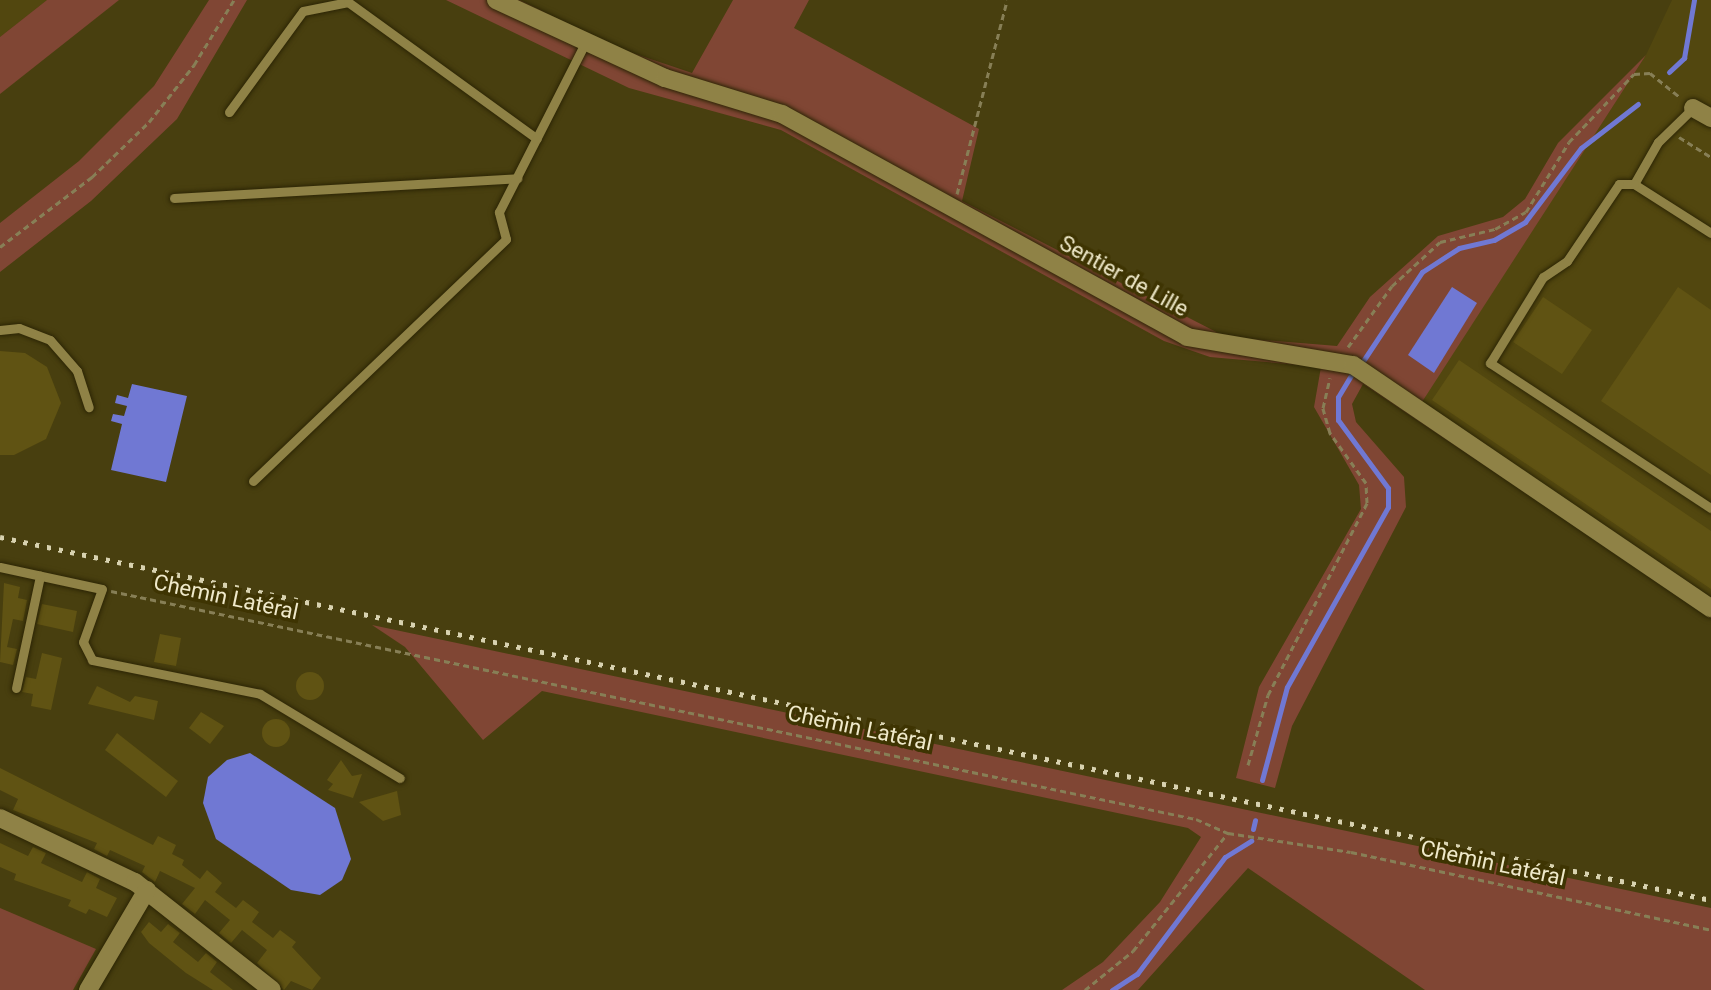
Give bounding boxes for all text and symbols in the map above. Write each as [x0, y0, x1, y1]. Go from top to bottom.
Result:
street label: Sentier de Lille [1055, 230, 1193, 322]
street label: Chemin Latéral [151, 569, 301, 625]
street label: Chemin Latéral [785, 700, 935, 756]
street label: Chemin Latéral [1418, 835, 1568, 891]

